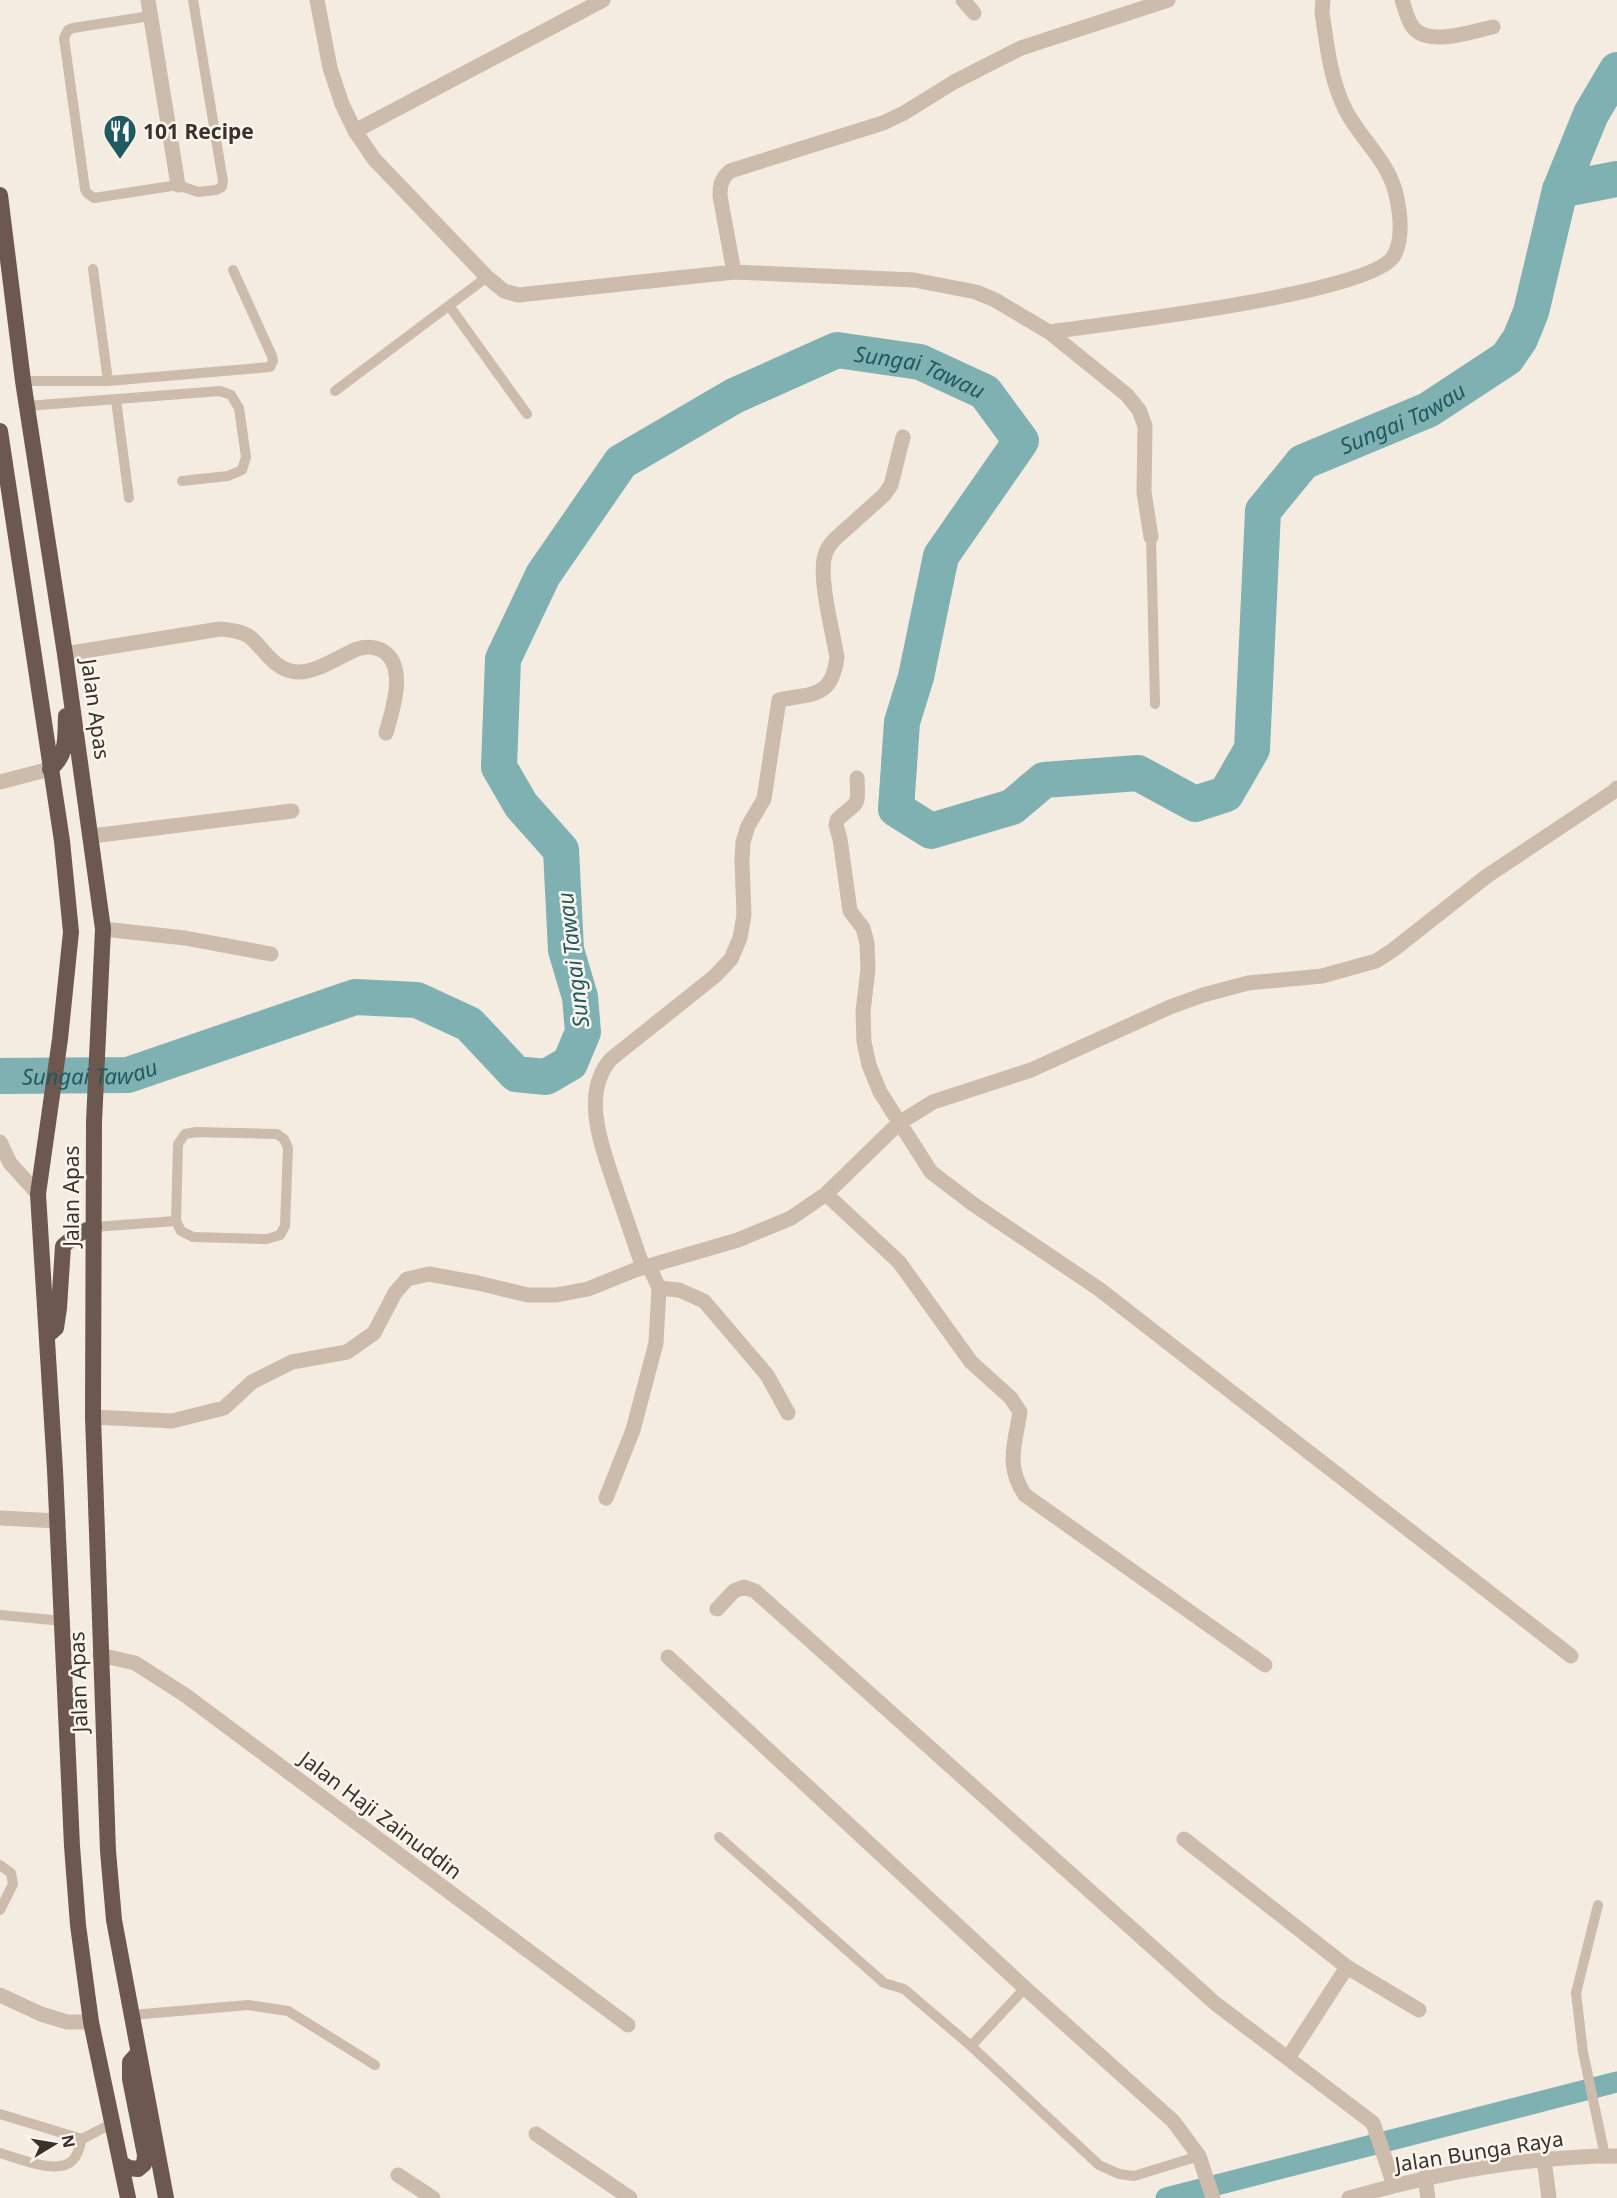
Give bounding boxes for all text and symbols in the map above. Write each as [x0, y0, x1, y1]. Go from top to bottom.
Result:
restaurant icon: 101 Recipe [102, 113, 138, 160]
place label: 101 Recipe [143, 117, 254, 145]
water label: Sungai Tawau [853, 338, 990, 405]
water label: Sungai Tawau [1335, 374, 1471, 460]
street label: Jalan Apas [75, 655, 117, 761]
water label: Sungai Tawau [549, 890, 595, 1029]
water label: Sungai Tawau [22, 1051, 162, 1091]
street label: Jalan Apas [57, 1145, 85, 1249]
street label: Jalan Apas [62, 1631, 94, 1735]
street label: Jalan Haji Zainuddin [293, 1744, 468, 1885]
north arrow [24, 2114, 84, 2174]
street label: Jalan Bunga Raya [1391, 2124, 1565, 2178]
text: N [57, 2133, 81, 2150]

